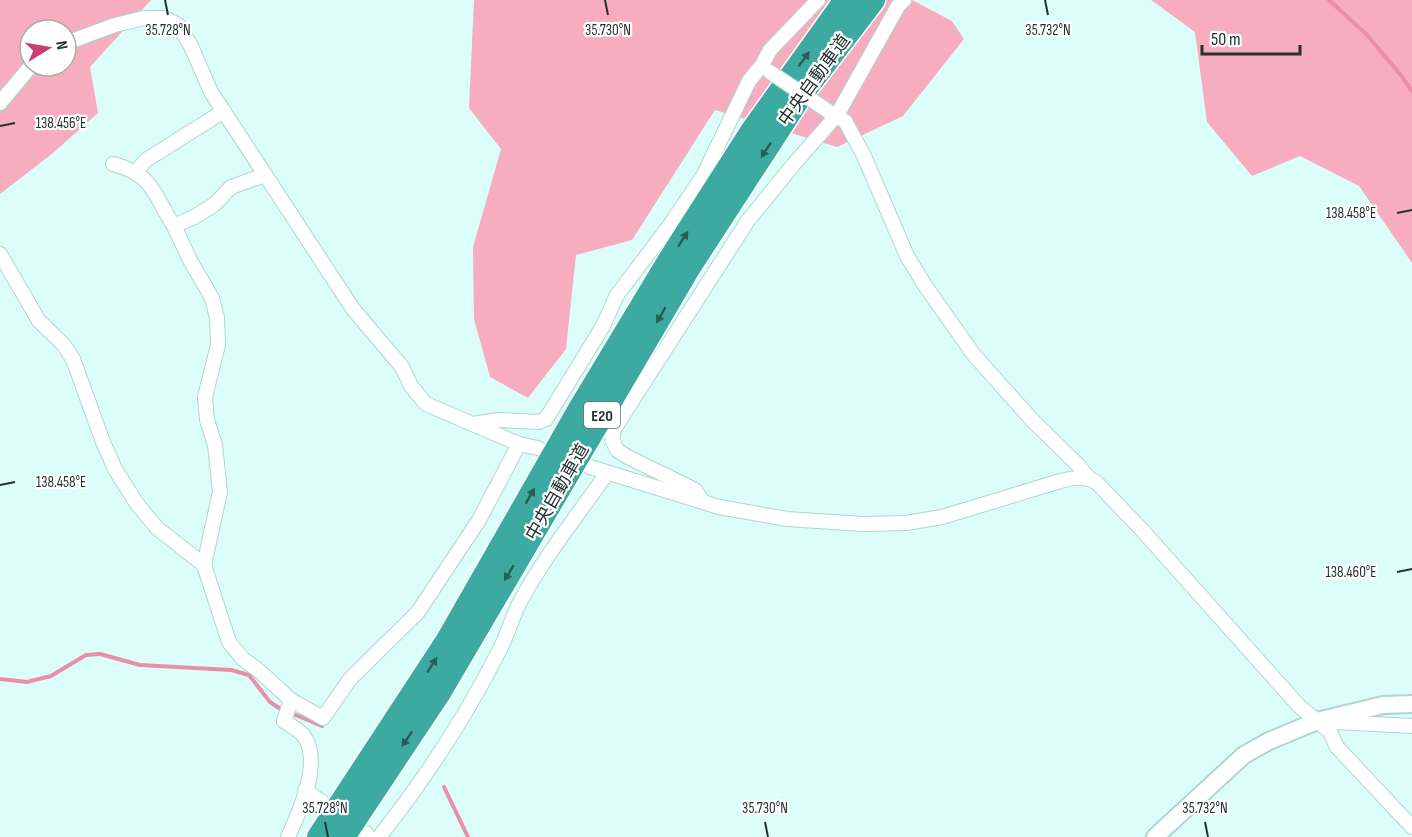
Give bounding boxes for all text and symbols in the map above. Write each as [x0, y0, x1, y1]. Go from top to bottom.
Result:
north arrow [18, 18, 78, 78]
scale bar [1202, 18, 1300, 56]
text: 35.728°N [145, 21, 191, 40]
text: 35.730°N [585, 21, 631, 40]
text: 35.732°N [1025, 21, 1071, 40]
text: 50 m [1211, 29, 1241, 50]
street label: 中央自動車道 [774, 30, 855, 130]
text: N [51, 39, 71, 51]
one-way arrow [798, 52, 810, 68]
text: 138.456°E [36, 114, 86, 133]
one-way arrow [760, 142, 771, 158]
text: 138.458°E [1326, 204, 1376, 223]
one-way arrow [677, 231, 689, 247]
one-way arrow [657, 306, 667, 323]
road number: E20 [584, 402, 620, 428]
street label: 中央自動車道 [521, 440, 594, 544]
text: 138.458°E [36, 473, 86, 492]
one-way arrow [525, 487, 535, 504]
text: 138.460°E [1325, 563, 1377, 582]
one-way arrow [504, 565, 515, 581]
one-way arrow [426, 657, 437, 673]
one-way arrow [402, 731, 413, 748]
text: 35.728°N [302, 799, 348, 818]
text: 35.730°N [742, 799, 788, 818]
text: 35.732°N [1182, 799, 1228, 818]

